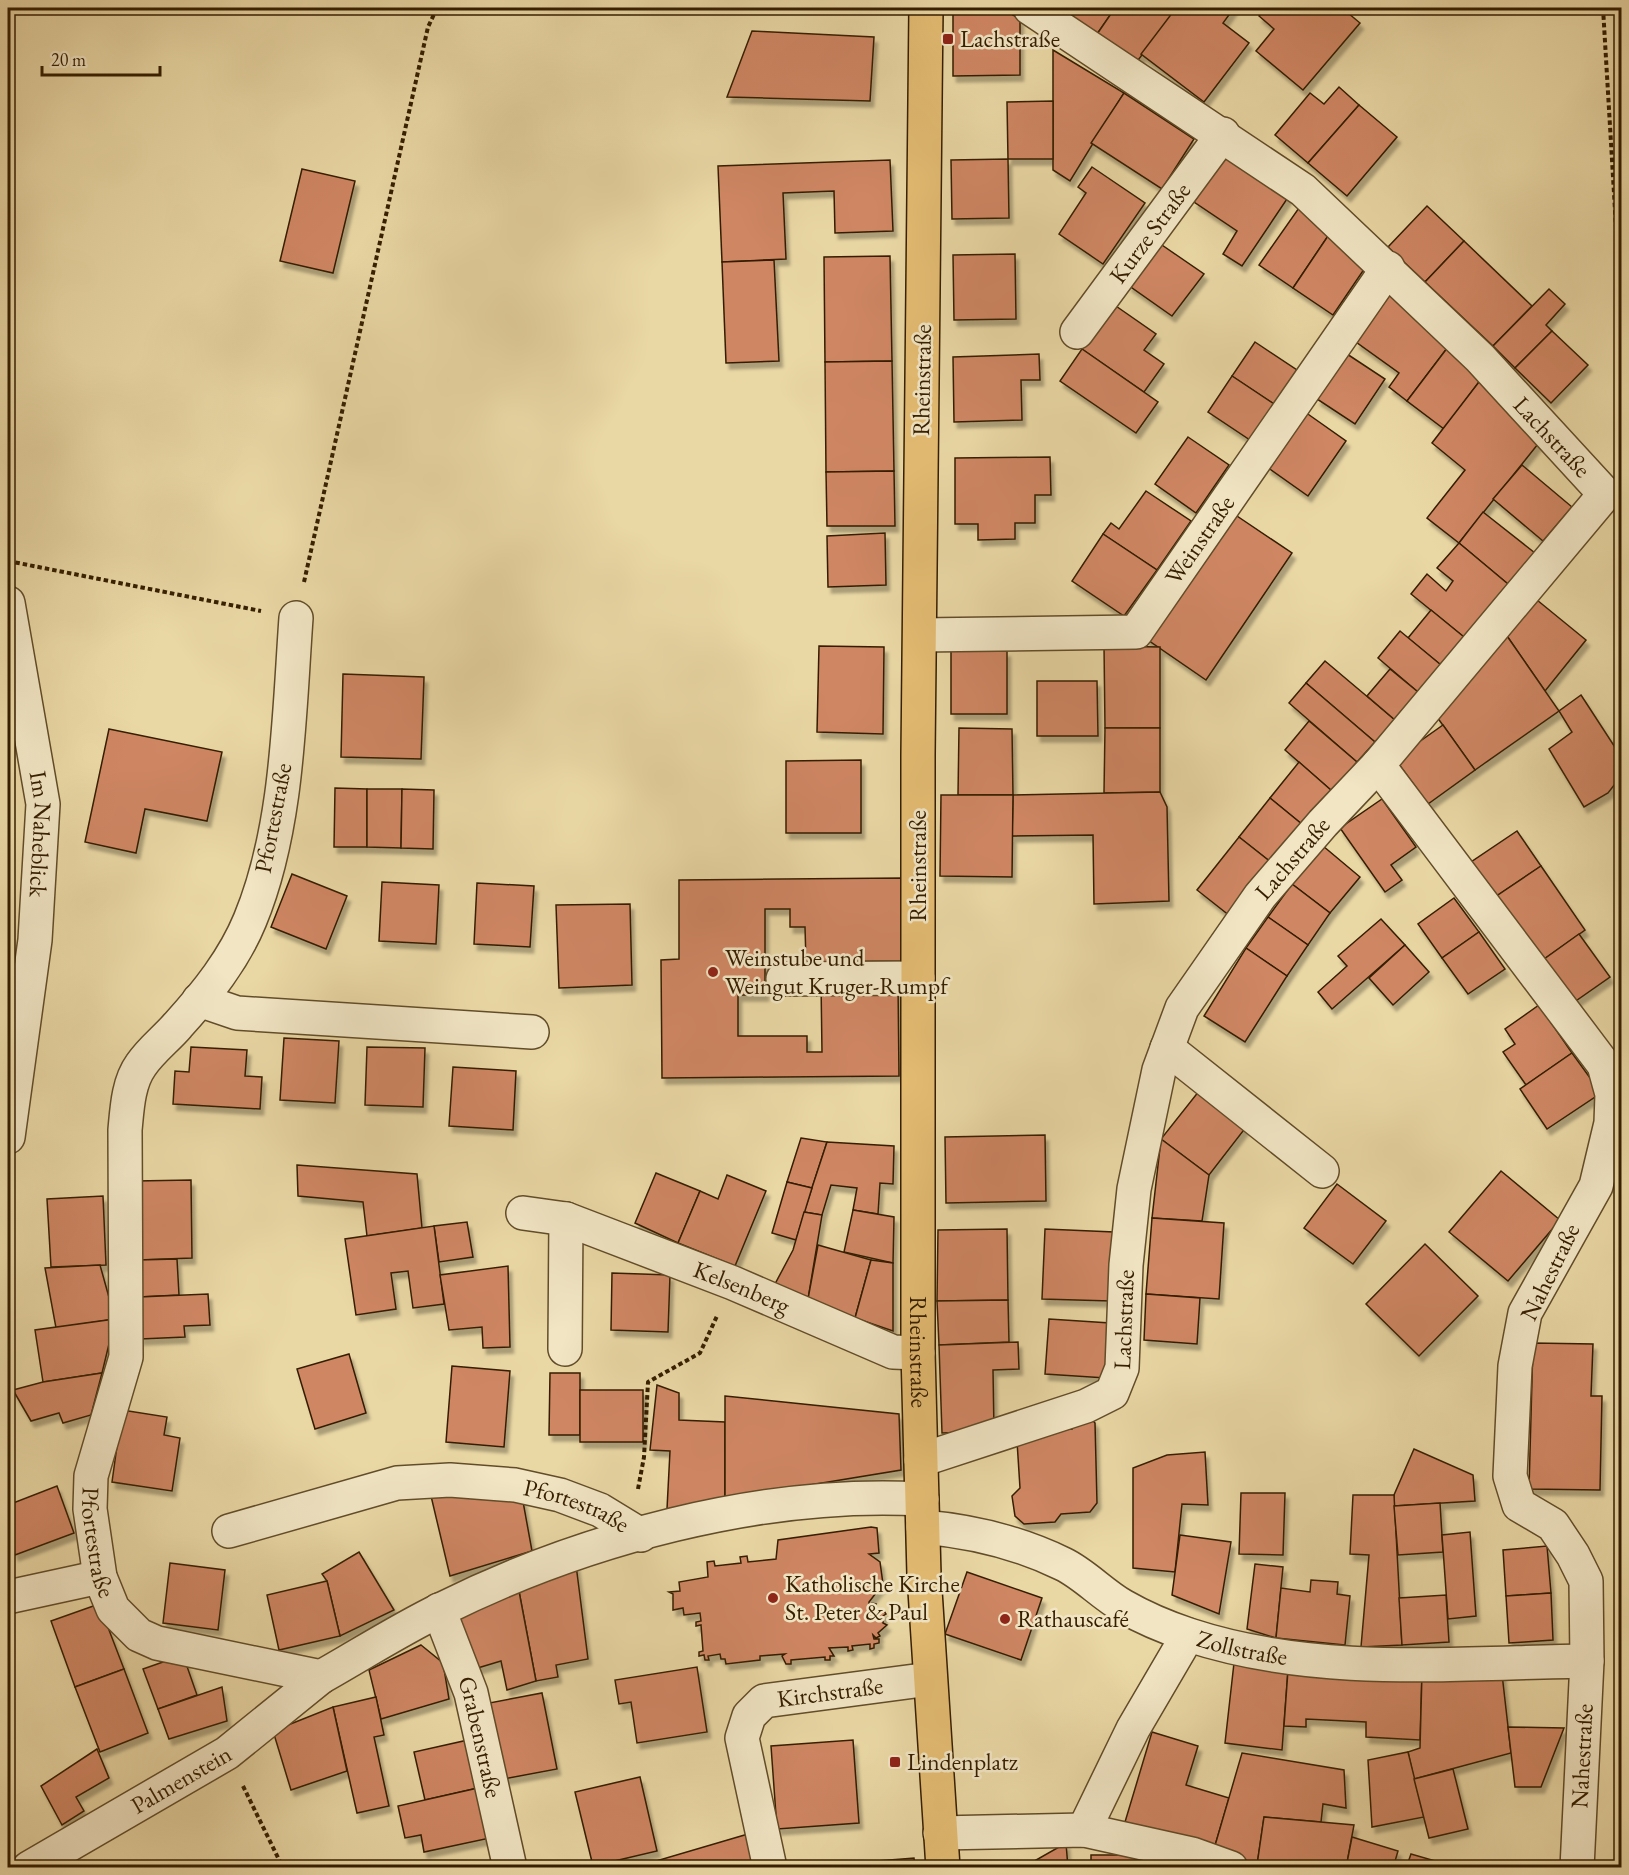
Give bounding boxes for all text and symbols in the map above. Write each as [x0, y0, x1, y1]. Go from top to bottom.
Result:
place label: Lachstraße [960, 23, 1060, 54]
marker: Lachstraße [941, 32, 955, 46]
scale bar [42, 39, 160, 77]
text: 20 m [51, 48, 86, 71]
street label: Kurze Straße [1102, 176, 1197, 289]
street label: Rheinstraße [905, 324, 938, 436]
street label: Lachstraße [1507, 389, 1598, 484]
street label: Weinstraße [1158, 489, 1241, 590]
street label: Pfortestraße [247, 760, 298, 876]
street label: Im Naheblick [22, 768, 59, 899]
street label: Rheinstraße [902, 810, 933, 922]
street label: Lachstraße [1248, 810, 1337, 906]
place label: Weinstube und Weingut Kruger-Rumpf [725, 942, 951, 1001]
marker: Weinstube und Weingut Kruger-Rumpf [706, 965, 720, 979]
street label: Nahestraße [1513, 1218, 1586, 1326]
street label: Kelsenberg [689, 1253, 795, 1321]
street label: Lachstraße [1106, 1269, 1141, 1370]
street label: Rheinstraße [903, 1296, 935, 1408]
street label: Pfortestraße [521, 1471, 636, 1539]
street label: Pfortestraße [75, 1487, 123, 1602]
place label: Katholische Kirche St. Peter & Paul [785, 1568, 960, 1627]
marker: Katholische Kirche St. Peter & Paul [766, 1591, 780, 1605]
place label: Rathauscafé [1017, 1603, 1129, 1634]
marker: Rathauscafé [998, 1612, 1012, 1626]
street label: Zollstraße [1193, 1622, 1290, 1672]
street label: Kirchstraße [775, 1669, 885, 1714]
street label: Grabenstraße [451, 1671, 510, 1801]
street label: Nahestraße [1563, 1703, 1600, 1809]
street label: Palmenstein [125, 1738, 237, 1821]
place label: Lindenplatz [907, 1746, 1018, 1777]
marker: Lindenplatz [888, 1755, 902, 1769]

